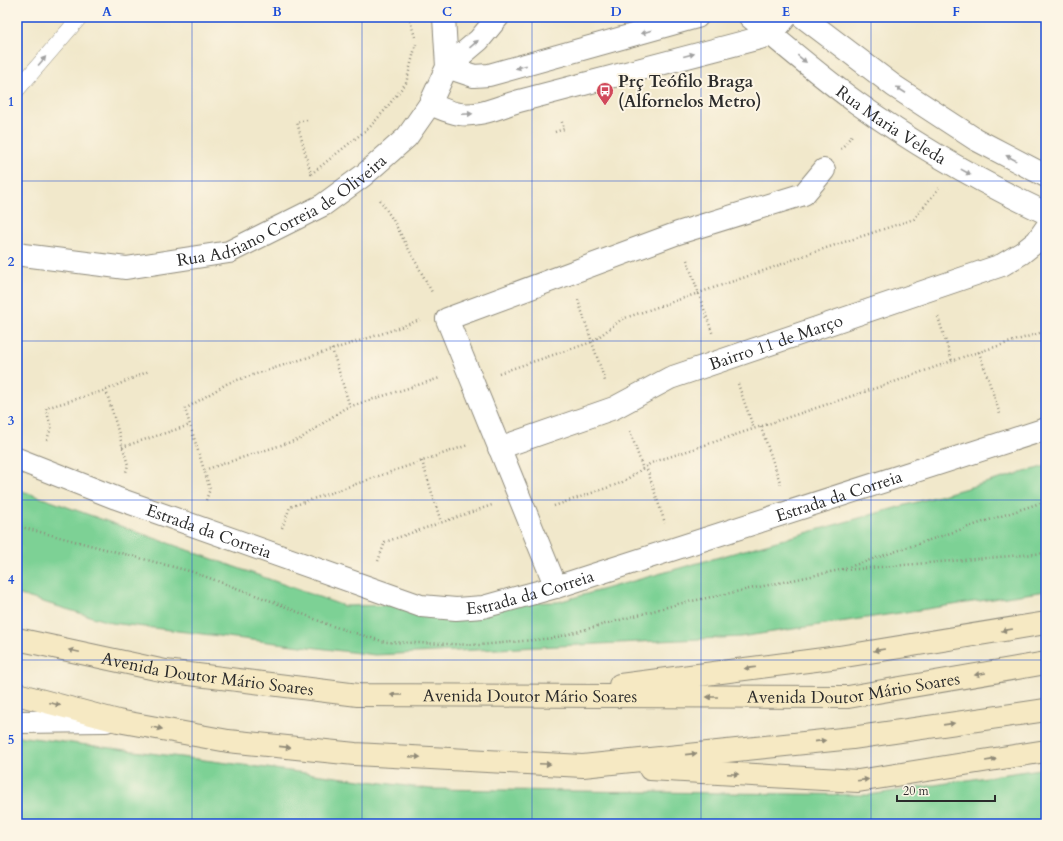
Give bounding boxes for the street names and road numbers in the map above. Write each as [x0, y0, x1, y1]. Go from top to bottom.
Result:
street label: Rua Maria Veleda [831, 80, 951, 170]
street label: Rua Adriano Correia de Oliveira [175, 149, 392, 271]
street label: Bairro 11 de Março [706, 309, 846, 375]
street label: Estrada da Correia [773, 464, 906, 527]
street label: Estrada da Correia [143, 498, 275, 564]
street label: Estrada da Correia [465, 564, 597, 620]
street label: Avenida Doutor Mário Soares [99, 646, 315, 701]
street label: Avenida Doutor Mário Soares [747, 666, 962, 709]
street label: Avenida Doutor Mário Soares [423, 684, 638, 708]

